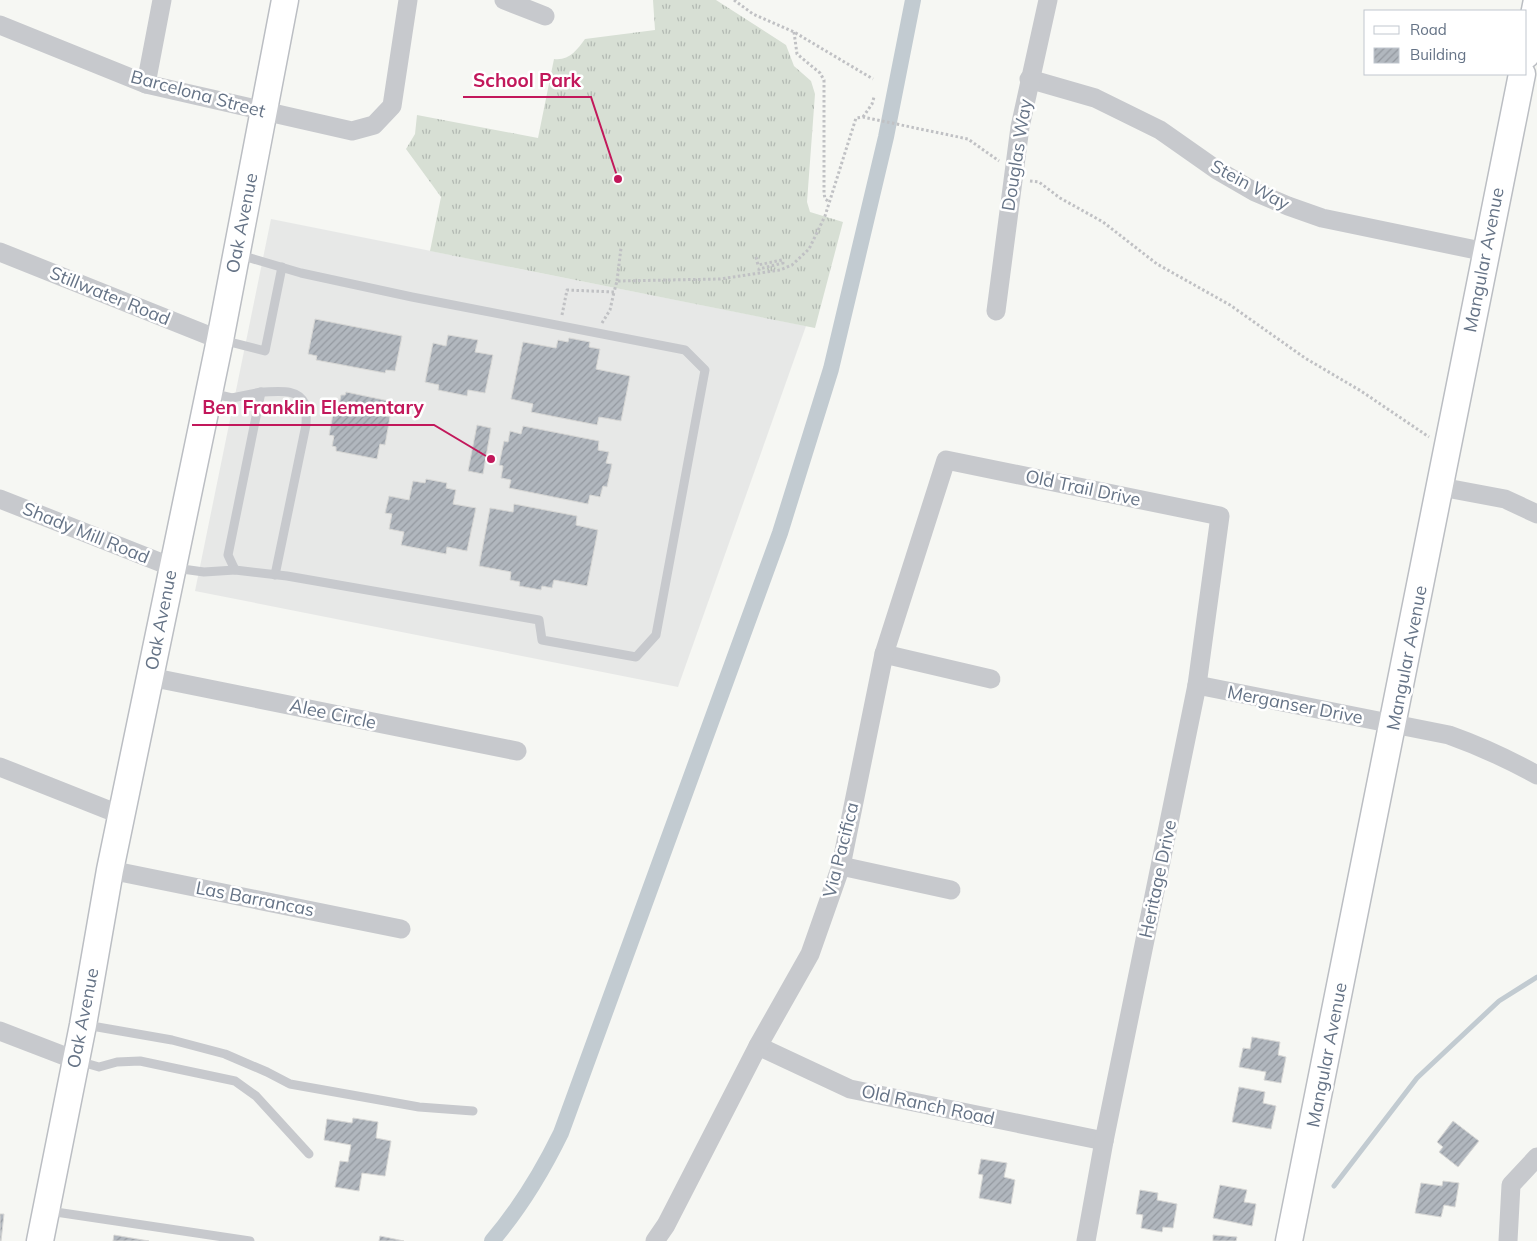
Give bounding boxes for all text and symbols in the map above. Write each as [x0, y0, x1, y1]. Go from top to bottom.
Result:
legend [1364, 10, 1527, 75]
text: Road [1410, 20, 1447, 39]
text: Building [1410, 45, 1466, 64]
callout: School Park [463, 63, 591, 97]
street label: Barcelona Street [128, 65, 268, 123]
text: School Park [473, 68, 581, 92]
street label: Douglas Way [996, 97, 1037, 212]
street label: Stein Way [1207, 154, 1294, 215]
street label: Oak Avenue [221, 171, 262, 275]
street label: Mangular Avenue [1458, 186, 1509, 334]
street label: Stillwater Road [47, 261, 174, 330]
callout: Ben Franklin Elementary [192, 391, 434, 425]
text: Ben Franklin Elementary [202, 395, 424, 419]
street label: Old Trail Drive [1023, 464, 1143, 511]
street label: Shady Mill Road [19, 497, 153, 568]
street label: Oak Avenue [140, 568, 181, 672]
street label: Mangular Avenue [1381, 584, 1432, 732]
street label: Merganser Drive [1226, 680, 1365, 729]
street label: Alee Circle [288, 693, 378, 734]
street label: Via Pacifica [818, 800, 863, 900]
street label: Heritage Drive [1134, 818, 1181, 940]
street label: Las Barrancas [194, 876, 316, 921]
street label: Oak Avenue [62, 966, 103, 1070]
street label: Mangular Avenue [1301, 981, 1352, 1129]
street label: Old Ranch Road [859, 1079, 997, 1130]

